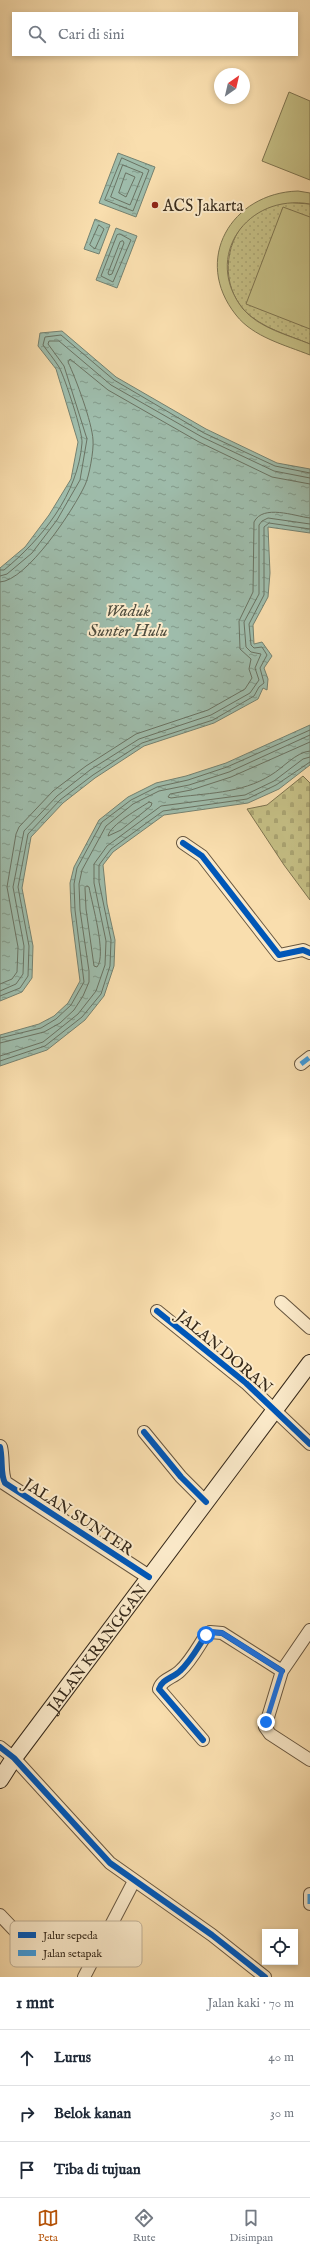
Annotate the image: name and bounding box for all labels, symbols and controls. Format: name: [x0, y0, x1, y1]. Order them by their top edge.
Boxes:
search box: [12, 12, 298, 56]
icon: search: [26, 23, 48, 45]
text: Cari di sini: [58, 25, 125, 44]
north arrow: [214, 68, 250, 104]
place label: ACS Jakarta: [162, 197, 244, 217]
marker: ACS Jakarta: [150, 200, 160, 210]
water label: Waduk Sunter Hulu: [88, 601, 168, 642]
street label: JALAN DORAN: [170, 1305, 276, 1399]
street label: JALAN SUNTER: [18, 1474, 137, 1561]
street label: JALAN KRANGGAN: [43, 1581, 153, 1718]
route start: [197, 1626, 215, 1644]
route end: [257, 1713, 275, 1731]
legend: [10, 1921, 142, 1967]
text: Jalur sepeda: [41, 1929, 98, 1943]
map controls: [262, 1929, 298, 1965]
button: locate: [262, 1929, 298, 1965]
text: Jalan setapak: [41, 1947, 102, 1961]
text: 1 mnt: [16, 1993, 54, 2014]
text: Jalan kaki · 70 m: [208, 1995, 294, 2012]
icon: ahead: [16, 2047, 38, 2069]
text: Lurus: [54, 2048, 91, 2067]
text: 40 m: [268, 2049, 294, 2066]
icon: right: [16, 2103, 38, 2125]
text: Belok kanan: [54, 2104, 131, 2123]
text: 30 m: [270, 2105, 294, 2122]
icon: arrive: [16, 2159, 38, 2181]
text: Tiba di tujuan: [54, 2160, 141, 2179]
tab: Peta: [37, 2207, 59, 2245]
tab: Rute: [133, 2207, 156, 2245]
tab: Disimpan: [229, 2207, 273, 2245]

